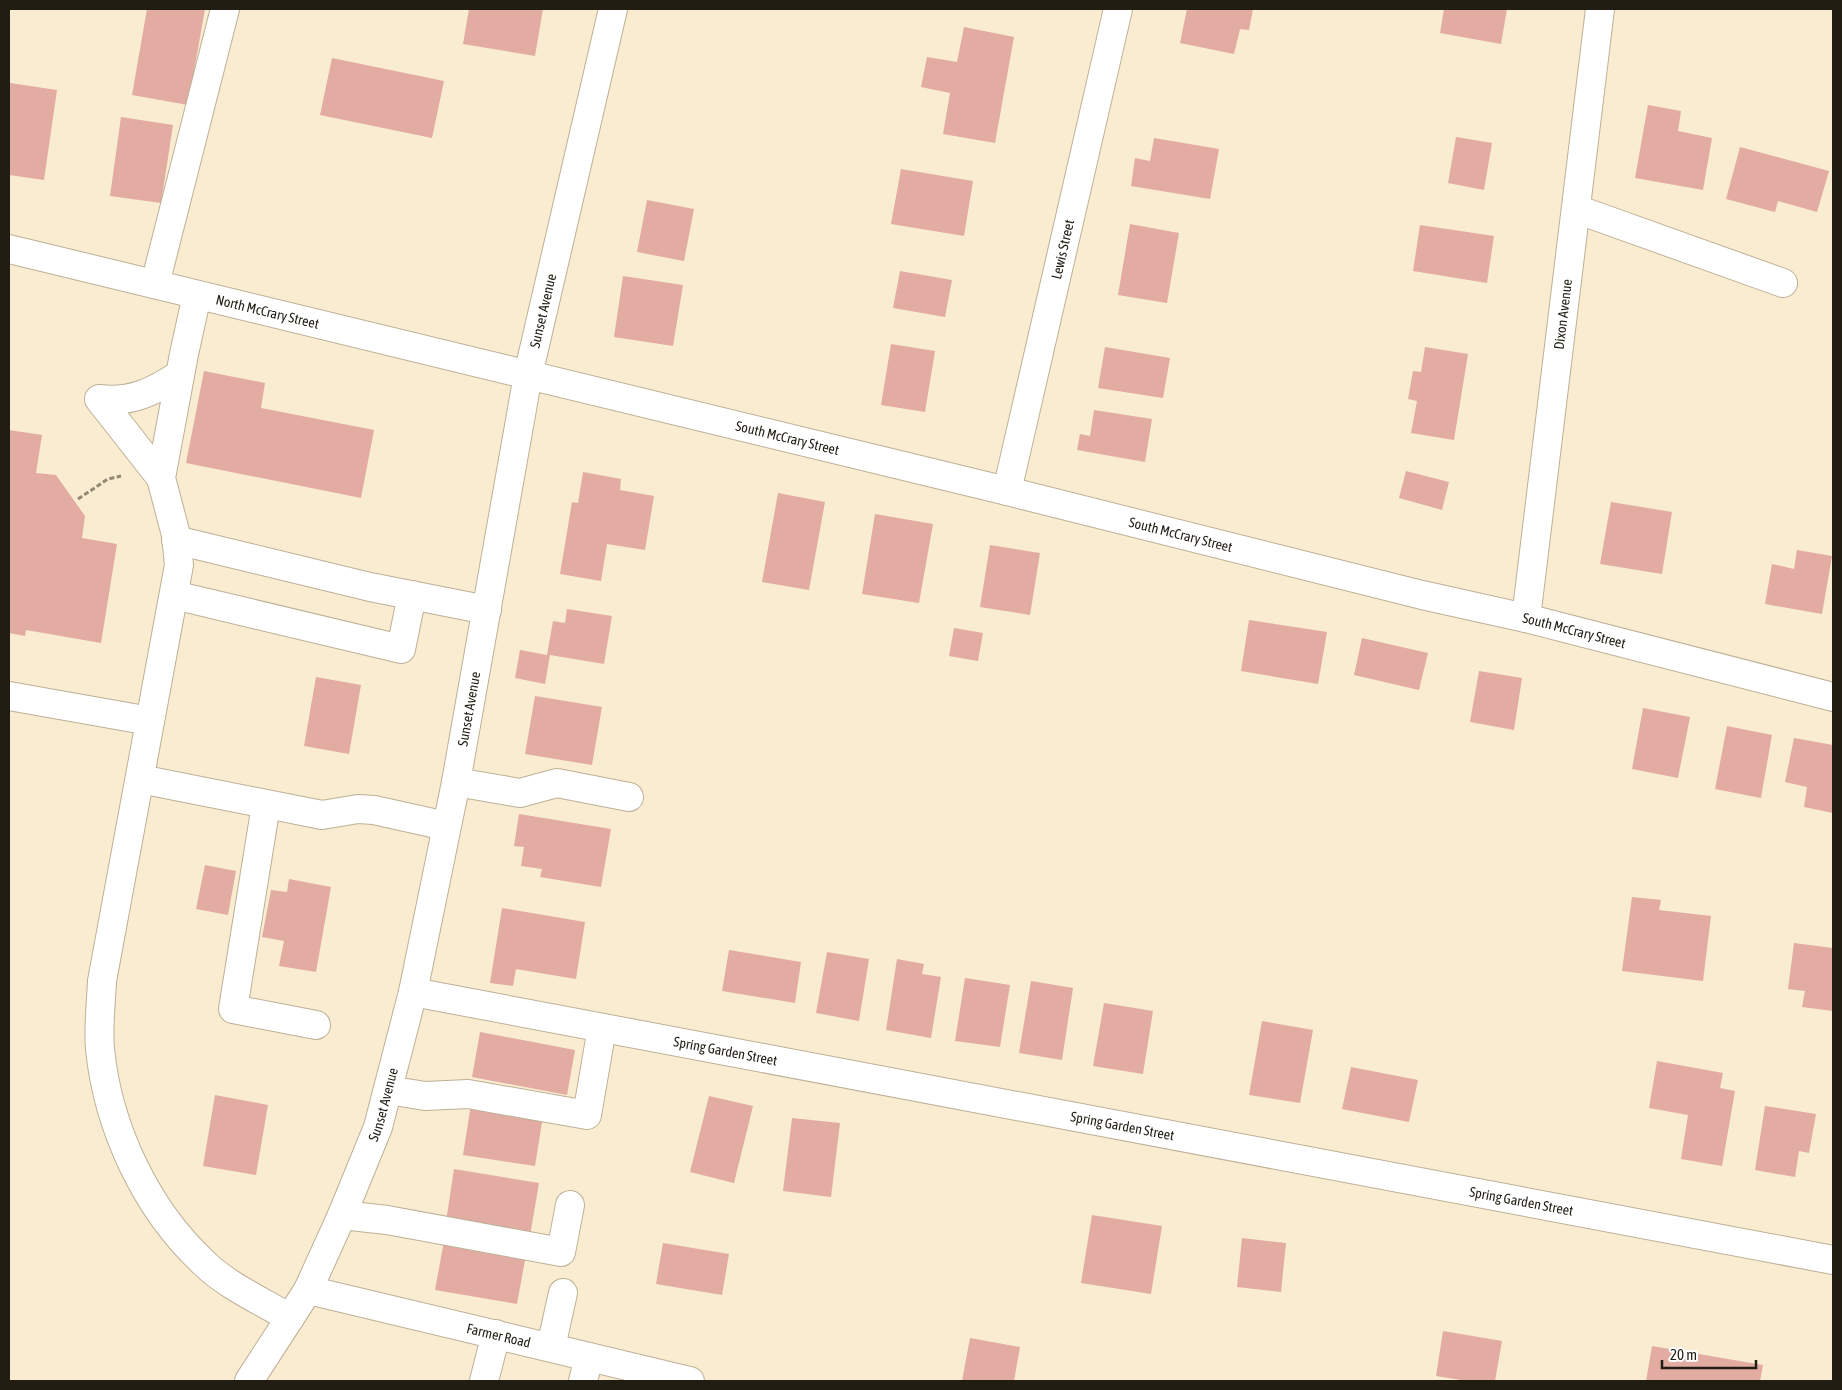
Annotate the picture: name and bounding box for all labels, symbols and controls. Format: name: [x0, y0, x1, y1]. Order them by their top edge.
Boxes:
street label: Lewis Street: [1048, 218, 1077, 281]
street label: Sunset Avenue: [527, 272, 559, 349]
street label: Dixon Avenue: [1551, 278, 1575, 350]
street label: North McCrary Street: [214, 291, 321, 332]
street label: South McCrary Street: [734, 418, 841, 458]
street label: South McCrary Street: [1127, 514, 1234, 555]
street label: South McCrary Street: [1521, 609, 1627, 651]
street label: Sunset Avenue: [454, 670, 483, 747]
street label: Spring Garden Street: [672, 1033, 779, 1069]
street label: Sunset Avenue: [365, 1066, 401, 1144]
street label: Spring Garden Street: [1069, 1108, 1176, 1144]
street label: Spring Garden Street: [1468, 1184, 1575, 1219]
street label: Farmer Road: [465, 1320, 532, 1351]
scale bar: [1662, 1338, 1756, 1370]
text: 20 m: [1670, 1346, 1697, 1363]

